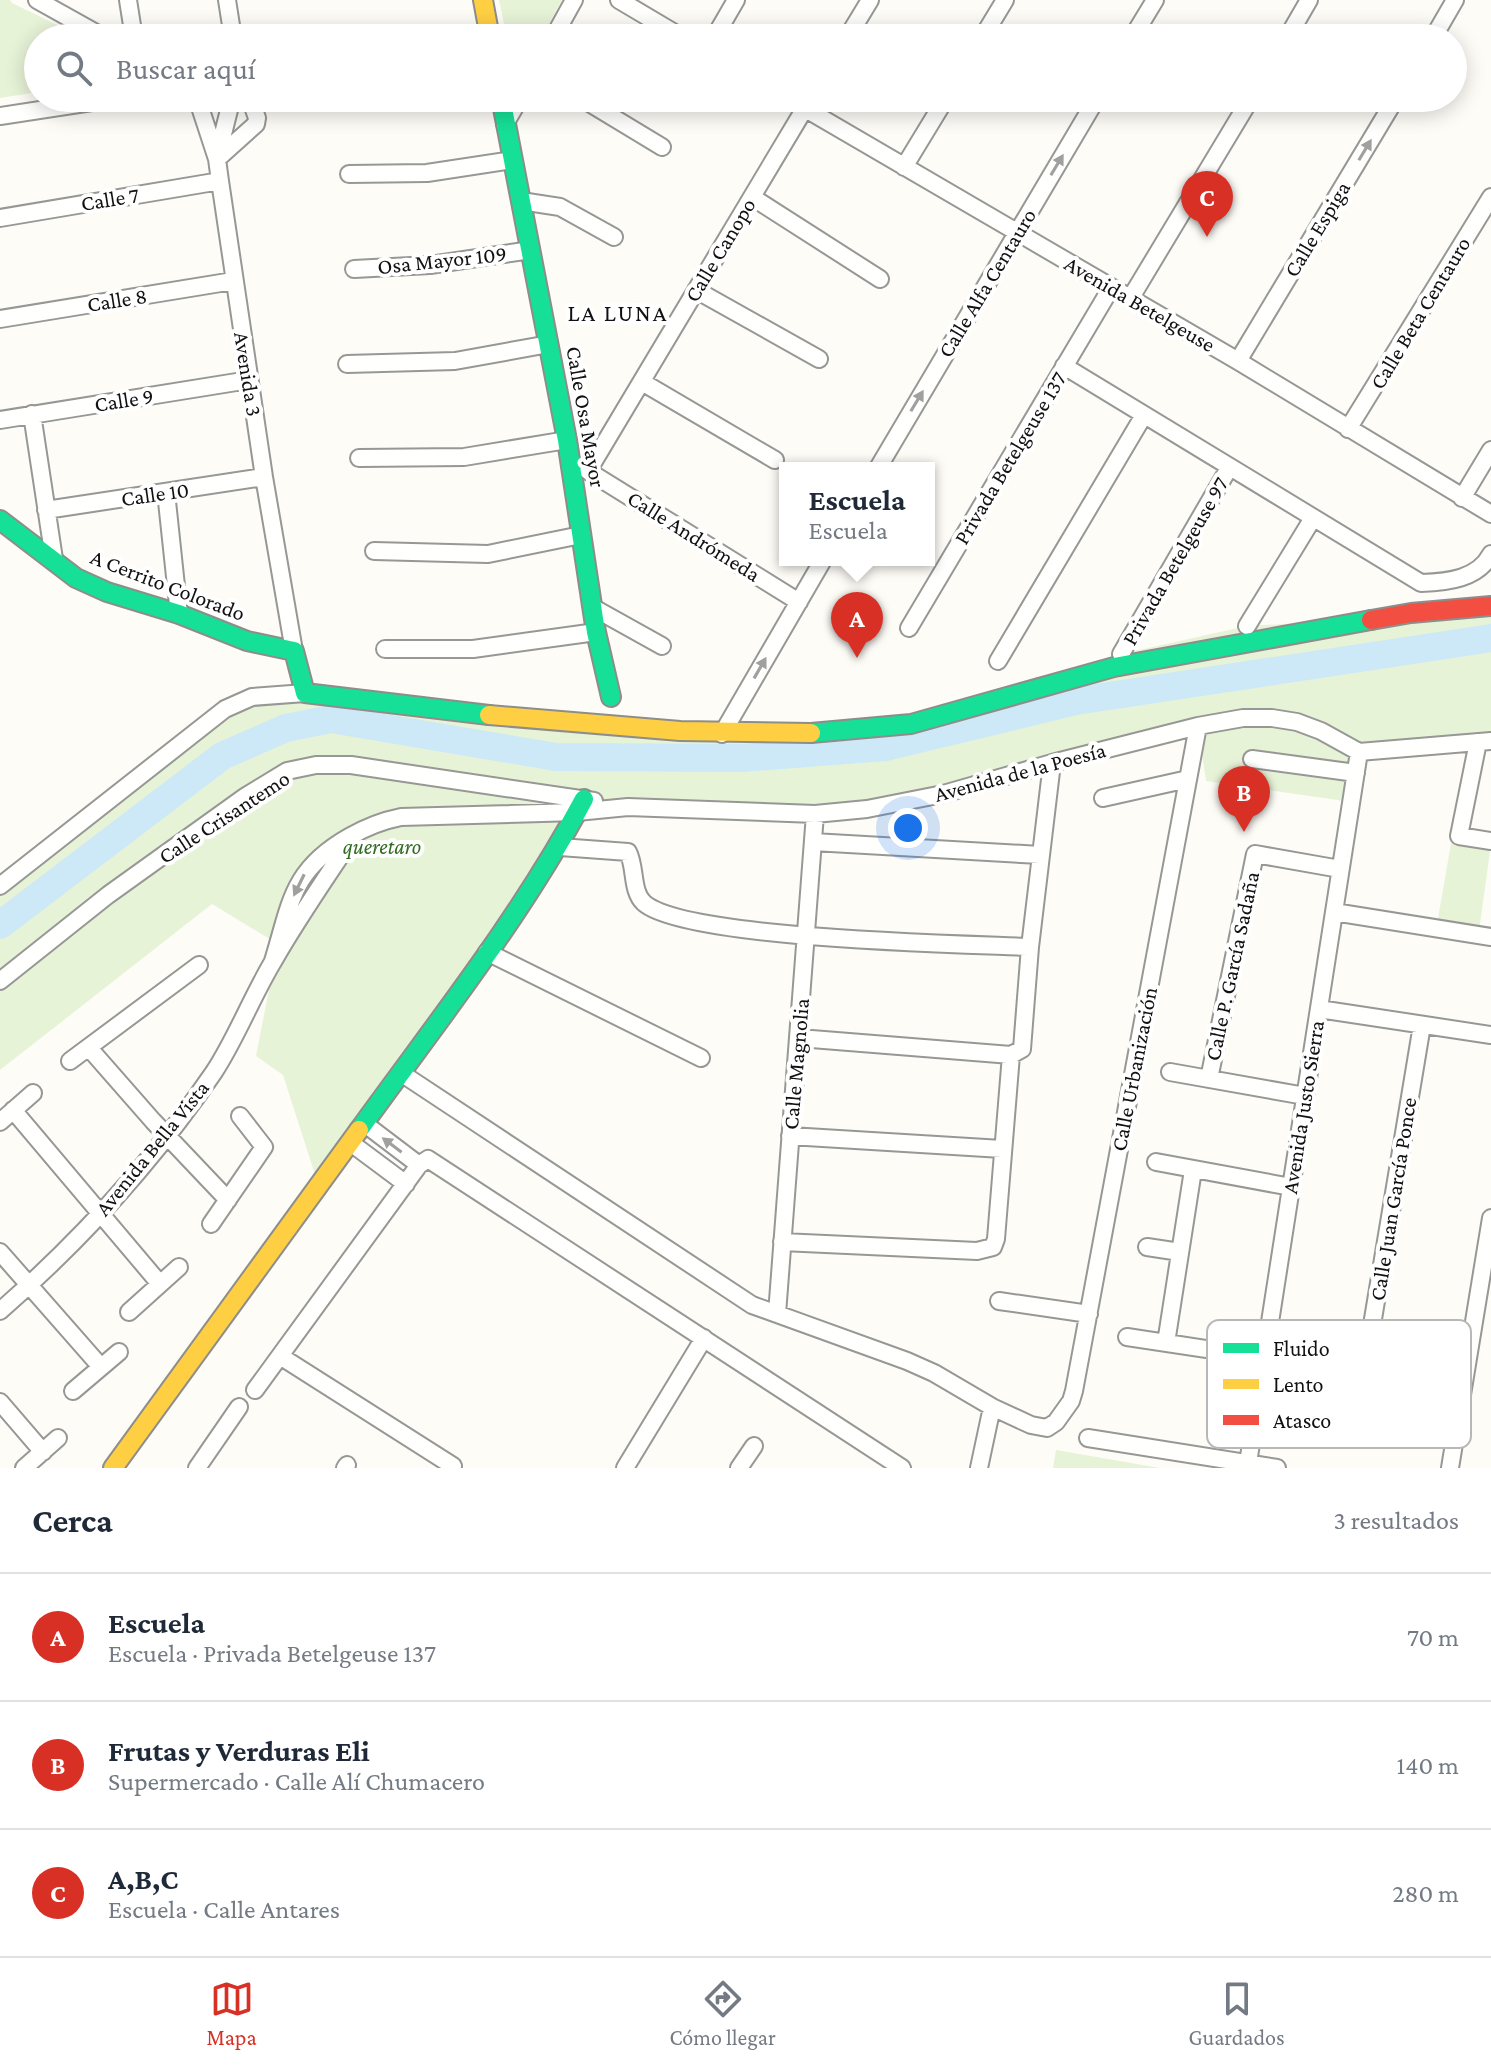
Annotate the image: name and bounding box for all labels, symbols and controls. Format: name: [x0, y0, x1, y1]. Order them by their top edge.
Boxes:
search box: [24, 24, 1467, 112]
icon: search: [52, 46, 96, 90]
text: Buscar aquí: [116, 52, 256, 85]
one-way arrow: [1357, 139, 1371, 161]
one-way arrow: [1050, 154, 1064, 176]
pin: C: [1181, 171, 1233, 237]
street label: Calle Espiga: [1279, 177, 1355, 281]
street label: Calle 7: [79, 182, 141, 216]
street label: Calle Canopo: [679, 193, 761, 306]
street label: Calle Alfa Centauro: [933, 204, 1041, 362]
street label: Calle Beta Centauro: [1365, 232, 1475, 394]
street label: Osa Mayor 109: [376, 241, 508, 279]
street label: Avenida Betelgeuse: [1060, 251, 1220, 357]
street label: Calle 8: [85, 283, 149, 317]
district label: LA LUNA: [568, 299, 668, 326]
street label: Avenida 3: [229, 330, 267, 418]
street label: Calle Osa Mayor: [561, 344, 611, 490]
street label: Privada Betelgeuse 137: [949, 367, 1071, 549]
street label: Calle 9: [93, 383, 155, 417]
one-way arrow: [910, 390, 924, 412]
popup: [779, 462, 935, 566]
street label: Privada Betelgeuse 97: [1117, 472, 1233, 650]
street label: Calle 10: [120, 477, 190, 511]
text: Escuela: [808, 483, 906, 516]
street label: Calle Andrómeda: [623, 485, 765, 587]
text: Escuela: [808, 516, 888, 545]
street label: A Cerrito Colorado: [87, 544, 249, 626]
pin: A: [831, 592, 883, 658]
one-way arrow: [753, 657, 767, 679]
street label: Avenida de la Poesía: [932, 737, 1108, 807]
street label: Calle Crisantemo: [154, 765, 294, 869]
pin: B: [1218, 766, 1270, 832]
your location: [888, 808, 928, 848]
park label: queretaro: [343, 834, 421, 859]
street label: Calle P. García Sadaña: [1200, 869, 1264, 1063]
one-way arrow: [292, 873, 306, 896]
street label: Calle Urbanización: [1106, 985, 1162, 1153]
street label: Calle Magnolia: [778, 997, 814, 1131]
street label: Avenida Justo Sierra: [1277, 1018, 1329, 1196]
street label: Avenida Bella Vista: [90, 1075, 214, 1221]
street label: Calle Juan García Ponce: [1365, 1096, 1421, 1302]
one-way arrow: [382, 1137, 403, 1153]
legend: [1207, 1320, 1471, 1448]
text: Fluido: [1273, 1336, 1330, 1361]
text: Lento: [1273, 1372, 1324, 1397]
text: Atasco: [1273, 1408, 1331, 1433]
text: Cerca: [32, 1502, 113, 1539]
text: 3 resultados: [1334, 1506, 1459, 1535]
text: Escuela: [108, 1606, 205, 1639]
text: A: [50, 1623, 66, 1652]
text: 70 m: [1407, 1623, 1459, 1652]
text: Escuela · Privada Betelgeuse 137: [108, 1639, 436, 1668]
text: Frutas y Verduras Eli: [108, 1734, 370, 1767]
text: B: [50, 1751, 66, 1780]
text: 140 m: [1397, 1751, 1459, 1780]
text: Supermercado · Calle Alí Chumacero: [108, 1767, 485, 1796]
text: A,B,C: [108, 1862, 178, 1895]
text: C: [50, 1879, 66, 1908]
text: 280 m: [1392, 1879, 1459, 1908]
text: Escuela · Calle Antares: [108, 1895, 340, 1924]
tab: Mapa: [206, 1977, 257, 2050]
tab: Cómo llegar: [669, 1977, 776, 2050]
tab: Guardados: [1189, 1977, 1285, 2050]

